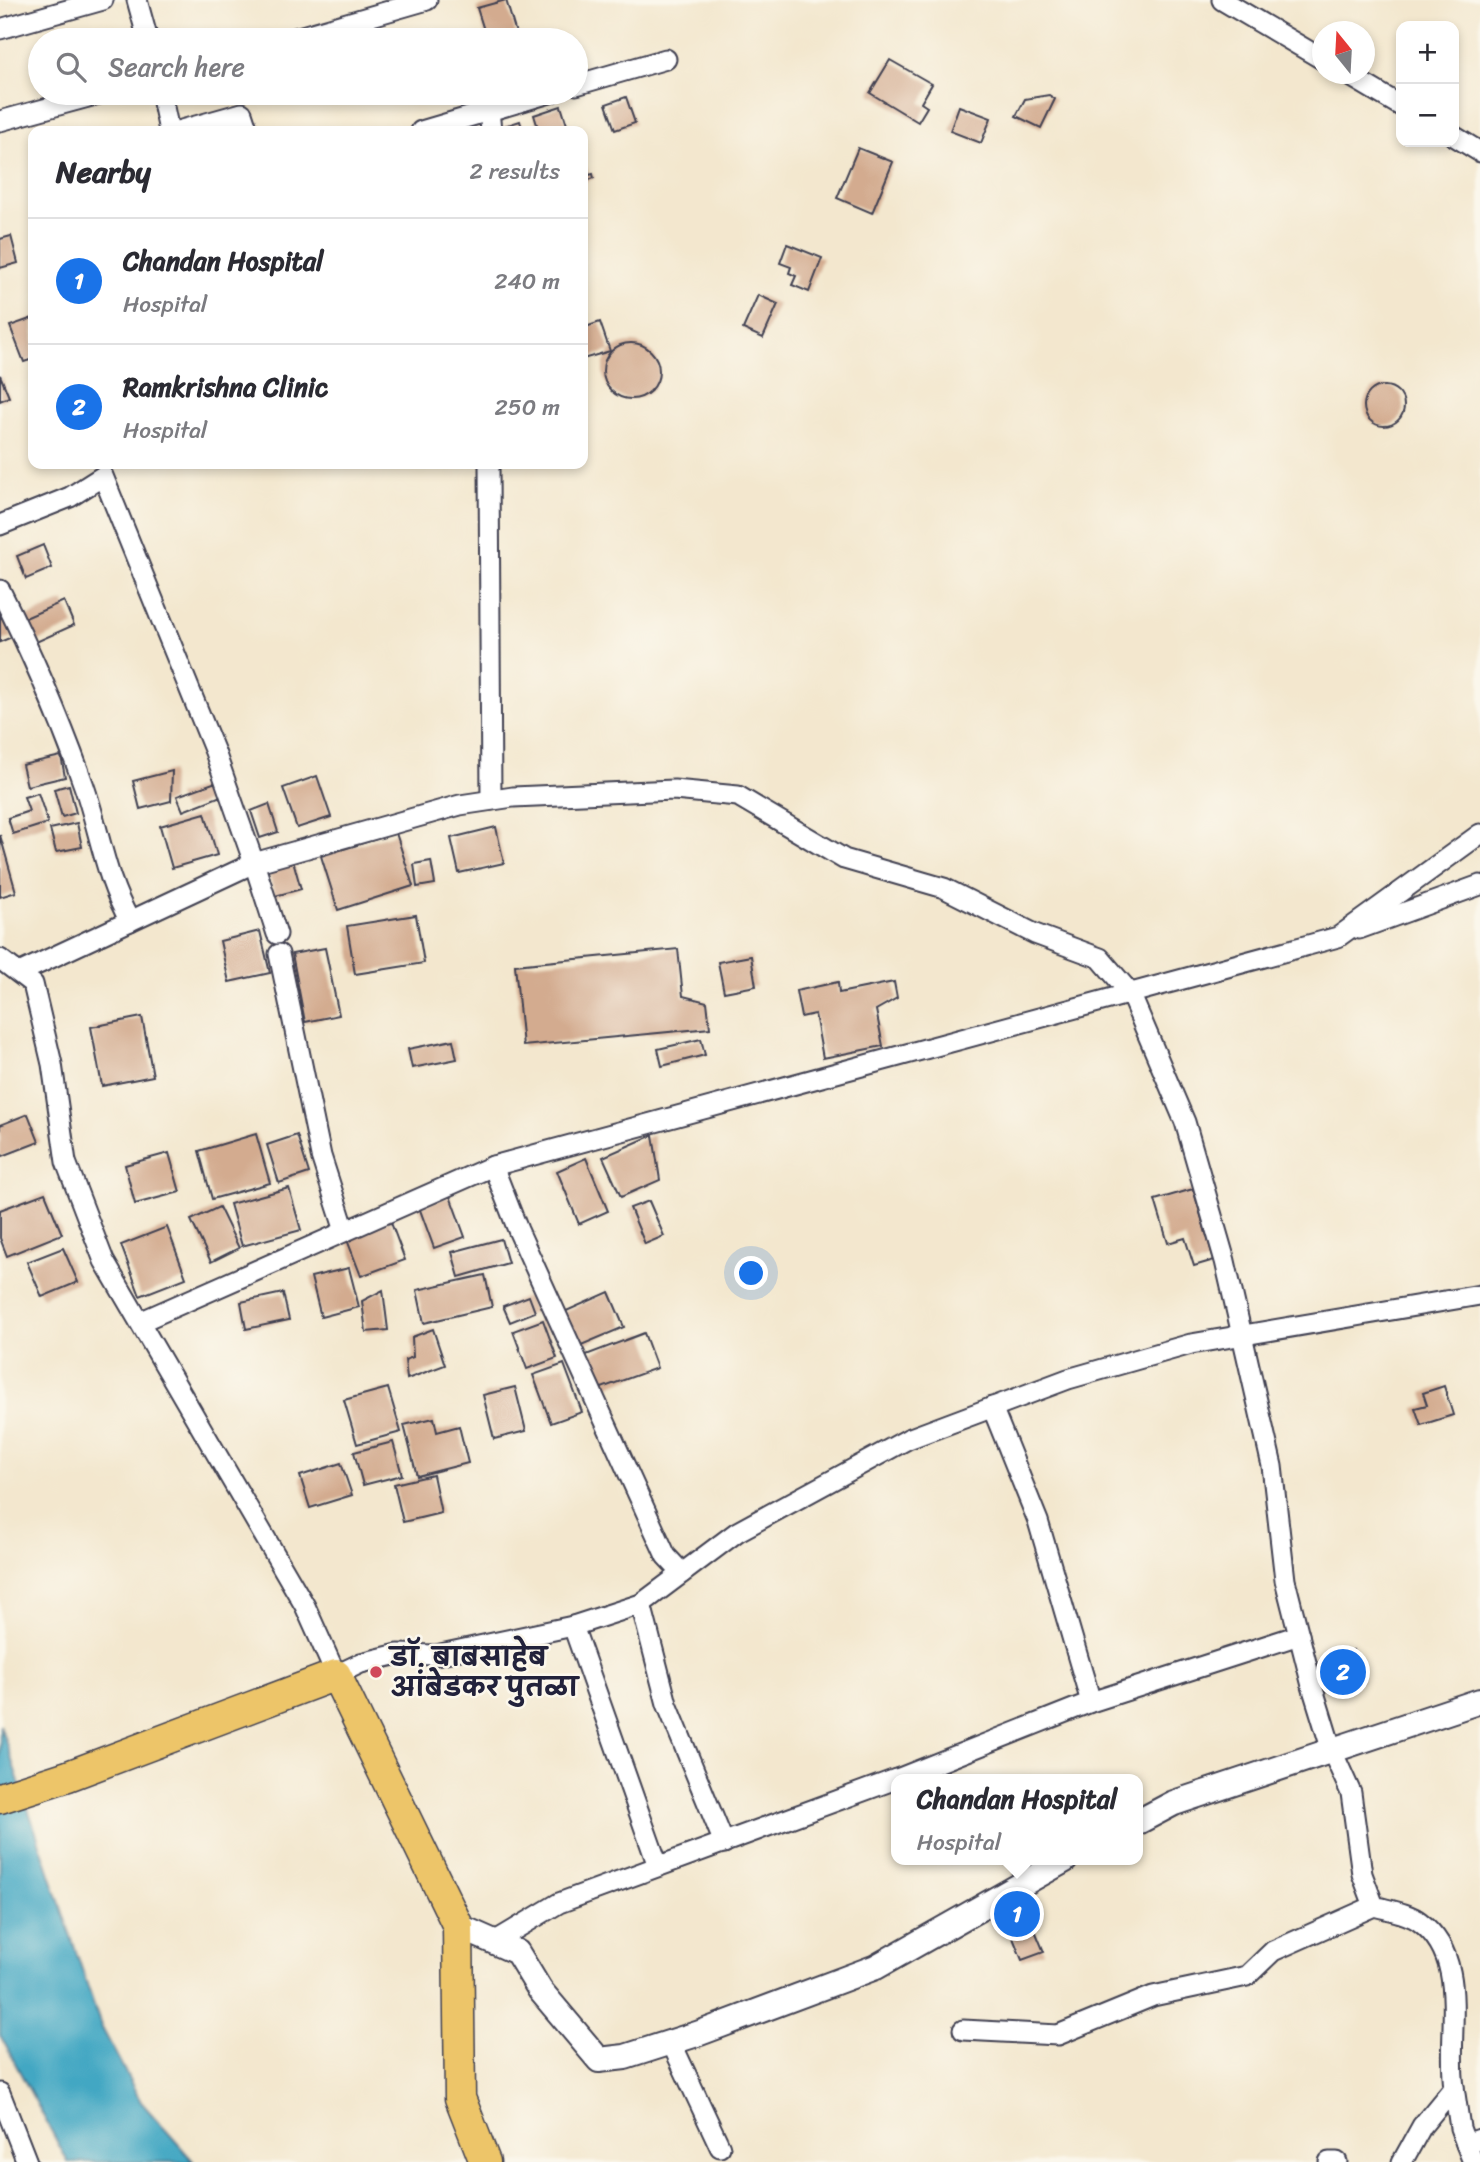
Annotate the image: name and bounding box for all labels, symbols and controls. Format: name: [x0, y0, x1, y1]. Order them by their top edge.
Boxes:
north arrow: [1312, 21, 1375, 84]
map controls: [1396, 21, 1459, 147]
button: +: [1396, 21, 1459, 84]
search box: [28, 28, 588, 105]
text: Search here: [108, 44, 245, 90]
icon: search: [52, 48, 90, 86]
button: −: [1396, 84, 1459, 147]
text: Nearby: [56, 145, 151, 199]
text: 2 results: [469, 151, 560, 192]
text: Chandan Hospital: [123, 238, 323, 284]
text: 1: [74, 261, 84, 302]
text: 240 m: [494, 261, 560, 302]
text: Hospital: [123, 284, 207, 325]
text: Ramkrishna Clinic: [123, 364, 328, 410]
text: 2: [72, 387, 86, 428]
text: 250 m: [494, 387, 560, 428]
text: Hospital: [123, 410, 207, 451]
your location: [734, 1256, 768, 1290]
place label: डॉ. बाबसाहेब आंबेडकर पुतळा: [388, 1634, 581, 1710]
pin: 2: [1320, 1646, 1366, 1698]
marker: डॉ. बाबसाहेब आंबेडकर पुतळा: [368, 1664, 384, 1680]
popup: [891, 1774, 1143, 1865]
text: Chandan Hospital: [917, 1776, 1117, 1822]
text: Hospital: [917, 1822, 1001, 1863]
pin: 1: [994, 1888, 1040, 1940]

